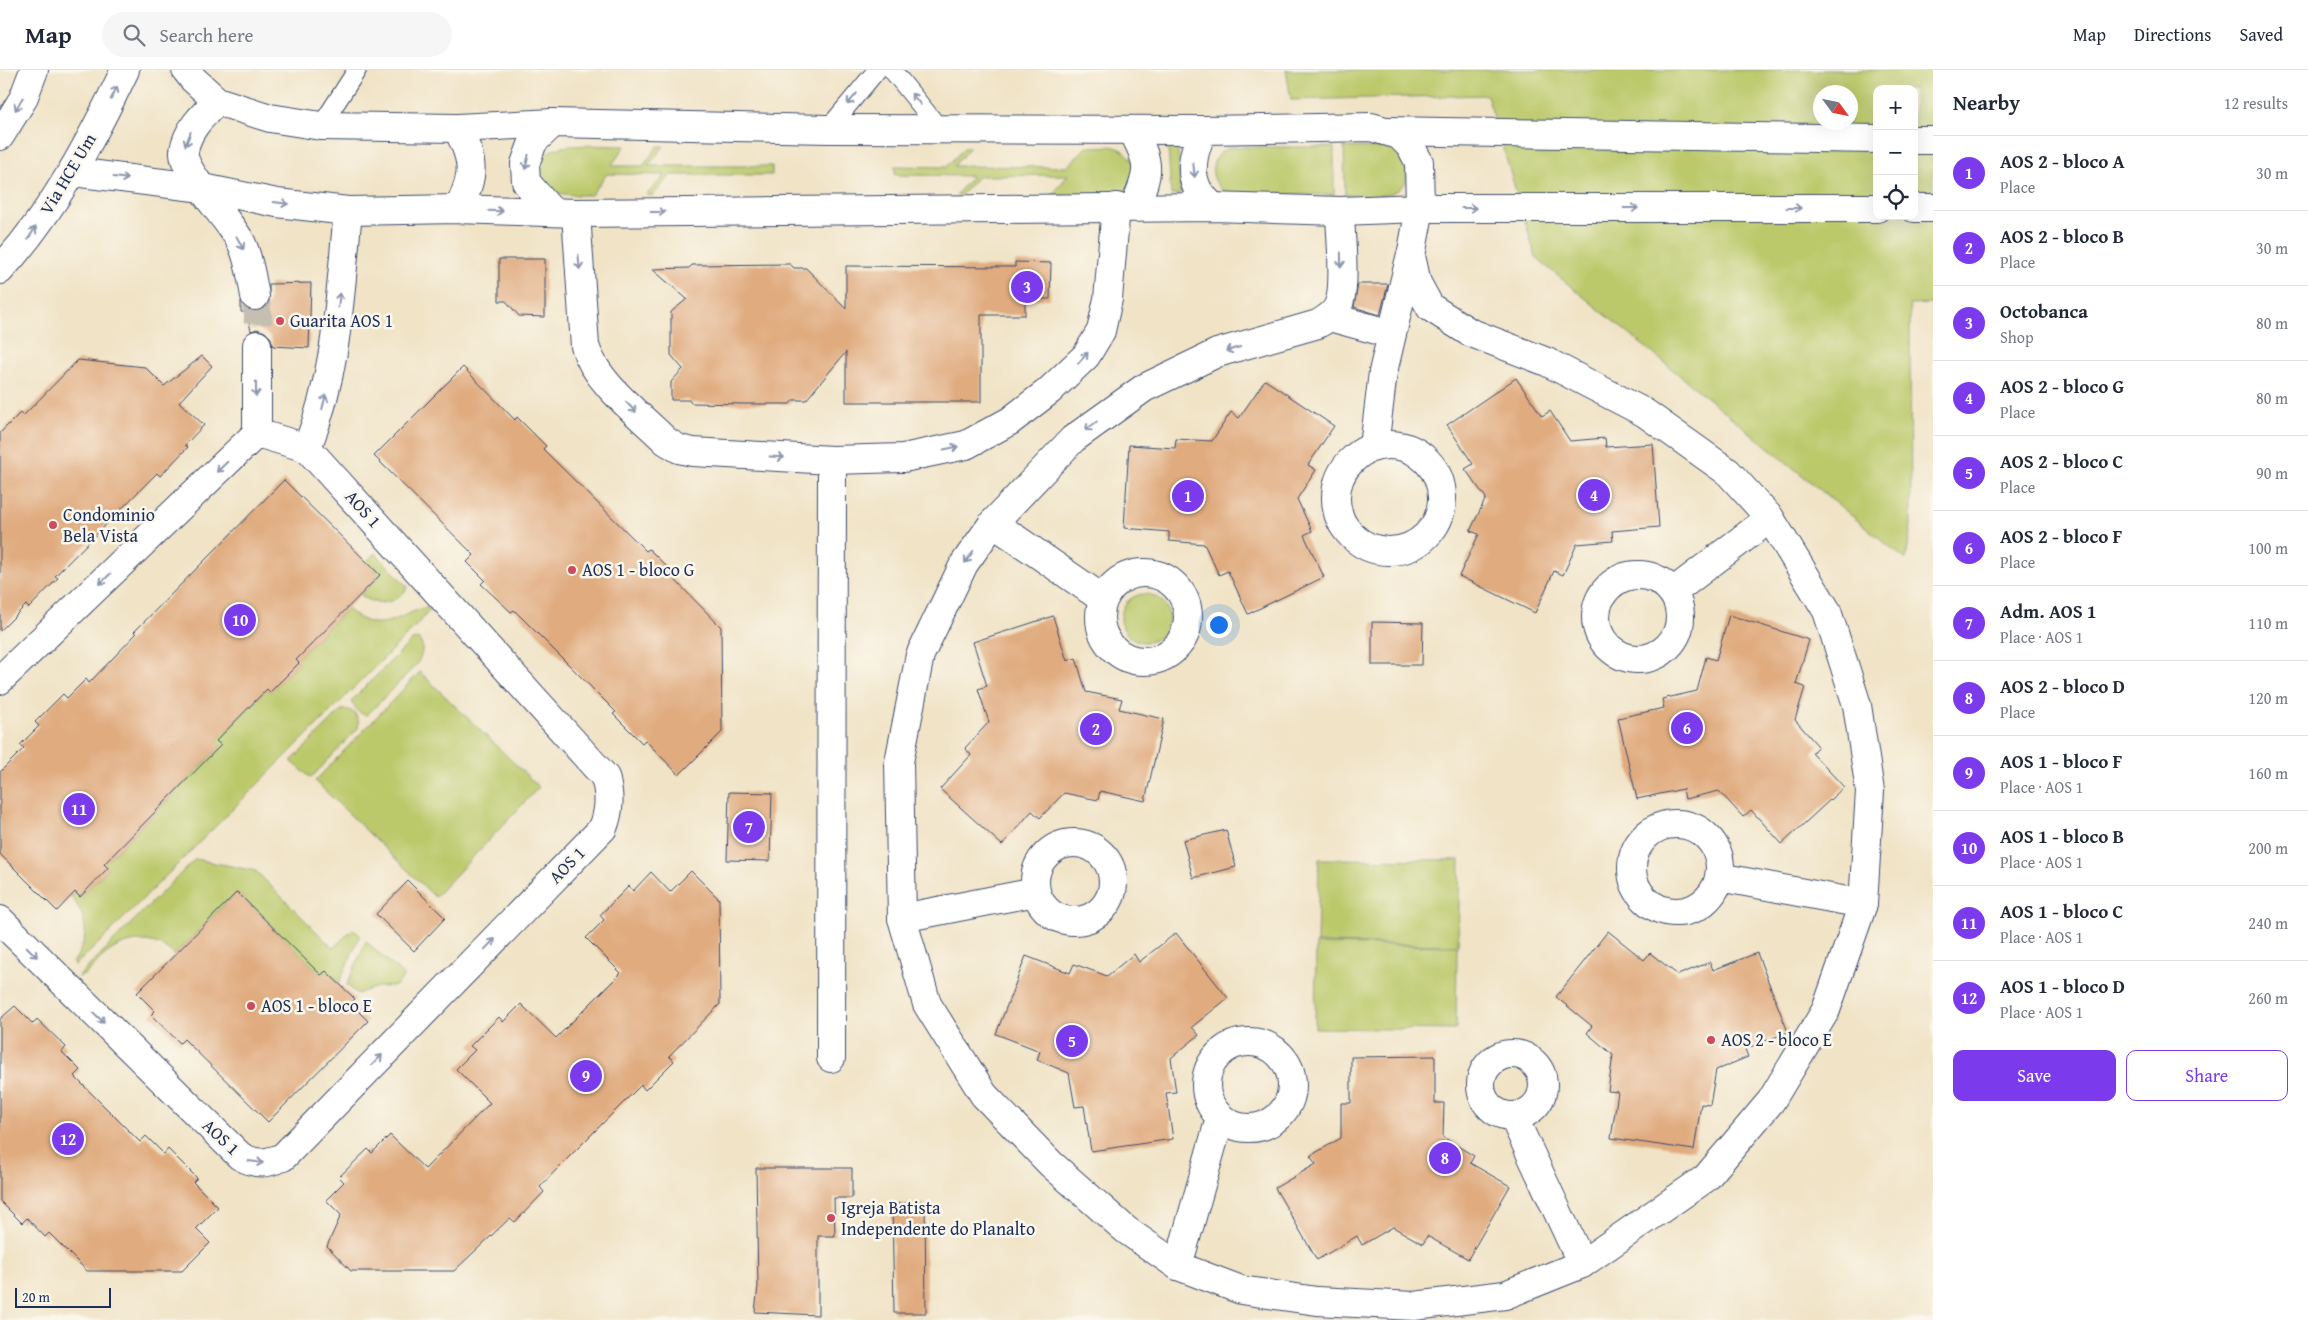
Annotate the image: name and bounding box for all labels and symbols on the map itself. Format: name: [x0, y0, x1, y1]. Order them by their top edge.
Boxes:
north arrow: [1813, 85, 1858, 130]
one-way arrow: [110, 86, 119, 101]
one-way arrow: [847, 93, 858, 106]
one-way arrow: [910, 93, 921, 106]
one-way arrow: [14, 97, 24, 112]
street label: Via HCE Um: [33, 128, 103, 220]
one-way arrow: [183, 131, 192, 146]
one-way arrow: [521, 153, 531, 169]
one-way arrow: [1189, 162, 1199, 178]
one-way arrow: [113, 173, 129, 183]
one-way arrow: [273, 199, 289, 209]
one-way arrow: [1460, 203, 1477, 213]
one-way arrow: [1623, 203, 1639, 213]
one-way arrow: [1786, 203, 1802, 213]
one-way arrow: [488, 206, 504, 215]
one-way arrow: [650, 207, 666, 217]
one-way arrow: [27, 226, 37, 240]
one-way arrow: [235, 235, 245, 250]
one-way arrow: [1336, 252, 1346, 268]
one-way arrow: [575, 253, 584, 269]
pin: 3: [1011, 268, 1043, 306]
one-way arrow: [334, 292, 344, 308]
place label: Guarita AOS 1: [290, 307, 393, 334]
marker: Guarita AOS 1: [274, 315, 286, 327]
one-way arrow: [1225, 344, 1241, 354]
one-way arrow: [1077, 351, 1089, 364]
one-way arrow: [251, 380, 261, 397]
one-way arrow: [320, 395, 329, 411]
one-way arrow: [625, 401, 637, 413]
one-way arrow: [1084, 421, 1098, 431]
one-way arrow: [942, 442, 958, 452]
one-way arrow: [769, 453, 785, 462]
one-way arrow: [215, 461, 228, 473]
pin: 4: [1578, 476, 1610, 514]
pin: 1: [1172, 477, 1204, 515]
street label: AOS 1: [339, 484, 388, 534]
place label: Condominio Bela Vista: [63, 501, 155, 549]
marker: Condominio Bela Vista: [47, 519, 59, 531]
one-way arrow: [964, 550, 974, 564]
place label: AOS 1 - bloco G: [582, 556, 695, 583]
marker: AOS 1 - bloco G: [566, 564, 578, 576]
one-way arrow: [98, 573, 111, 585]
pin: 10: [224, 601, 256, 639]
your location: [1206, 612, 1232, 638]
pin: 6: [1671, 709, 1703, 747]
pin: 2: [1080, 710, 1112, 748]
pin: 11: [63, 790, 95, 828]
pin: 7: [733, 808, 765, 846]
street label: AOS 1: [542, 840, 591, 889]
one-way arrow: [484, 938, 496, 950]
one-way arrow: [26, 946, 38, 958]
place label: AOS 1 - bloco E: [261, 992, 372, 1019]
marker: AOS 1 - bloco E: [245, 1000, 257, 1012]
one-way arrow: [92, 1012, 105, 1024]
pin: 5: [1056, 1022, 1088, 1060]
place label: AOS 2 - bloco E: [1721, 1026, 1832, 1053]
marker: AOS 2 - bloco E: [1705, 1034, 1717, 1046]
one-way arrow: [370, 1055, 382, 1067]
pin: 9: [570, 1057, 602, 1095]
street label: AOS 1: [196, 1112, 246, 1161]
pin: 12: [52, 1120, 84, 1158]
pin: 8: [1429, 1139, 1461, 1177]
one-way arrow: [248, 1157, 264, 1167]
place label: Igreja Batista Independente do Planalto: [841, 1194, 1035, 1242]
marker: Igreja Batista Independente do Planalto: [825, 1212, 837, 1224]
scale bar: [15, 1285, 111, 1308]

